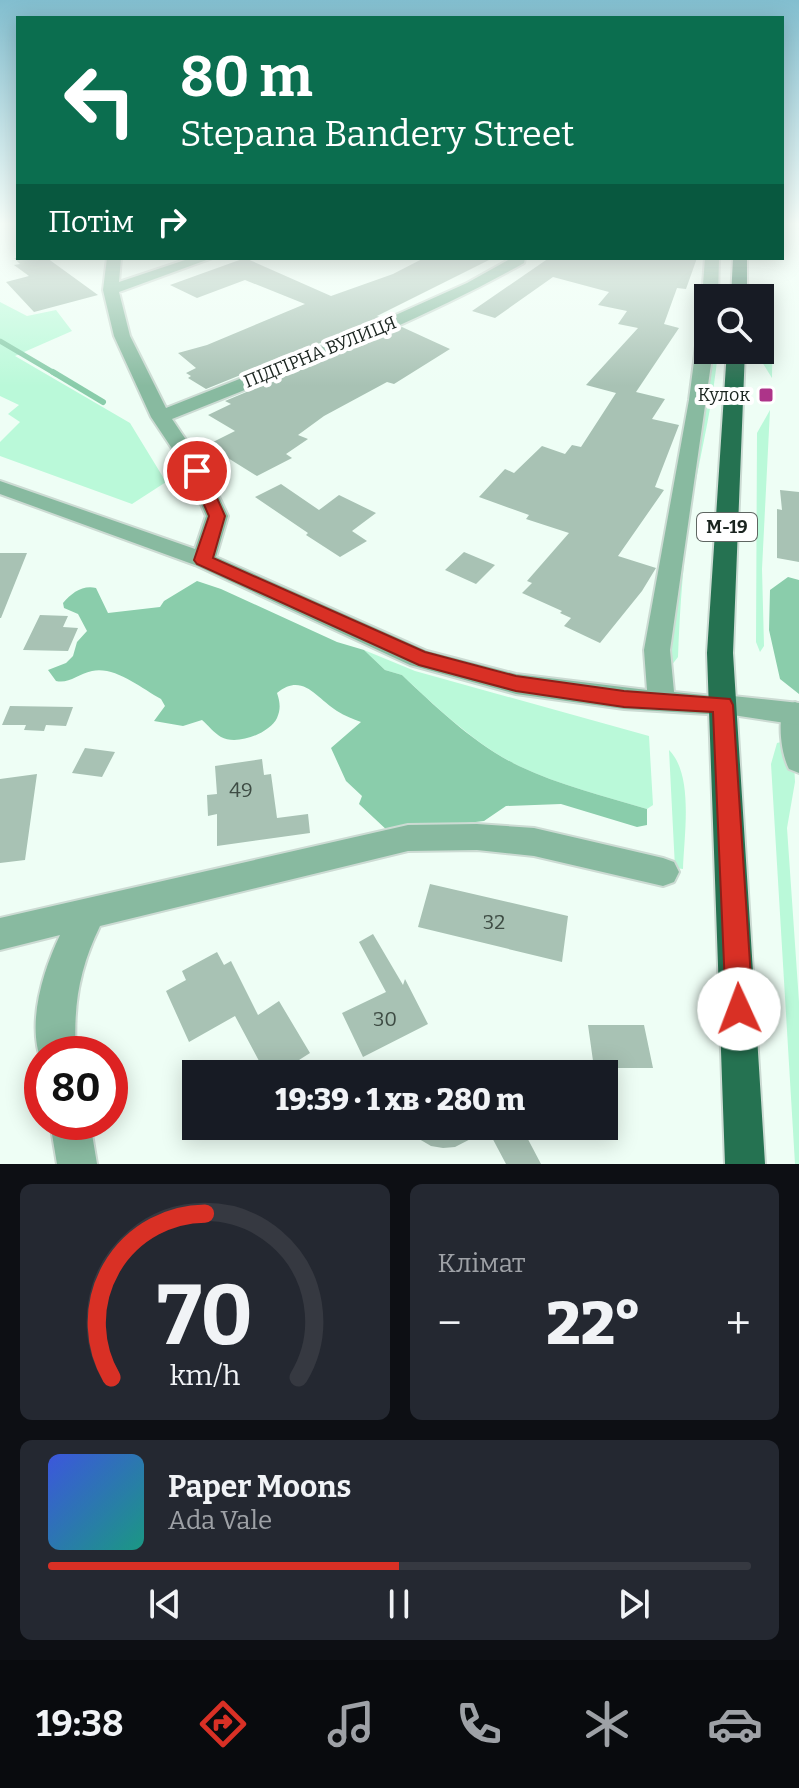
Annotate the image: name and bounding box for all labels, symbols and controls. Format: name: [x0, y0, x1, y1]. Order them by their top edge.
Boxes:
text: 80 m: [180, 44, 313, 111]
icon: left: [48, 48, 152, 152]
text: Stepana Bandery Street: [180, 112, 574, 156]
icon: right: [150, 200, 194, 244]
text: Потім: [48, 204, 134, 240]
map controls: [694, 284, 774, 364]
button: search: [694, 284, 774, 364]
street label: ПІДГІРНА ВУЛИЦЯ: [241, 311, 399, 393]
place label: Кулок: [698, 384, 750, 406]
marker: Кулок: [757, 386, 775, 404]
pin: [163, 437, 231, 505]
icon: arrive: [175, 449, 219, 493]
road number: М-19: [697, 513, 757, 541]
house number: 49: [229, 778, 253, 802]
house number: 32: [483, 910, 505, 934]
position arrow: [697, 967, 781, 1051]
house number: 30: [373, 1007, 397, 1031]
speed limit sign: 80: [24, 1036, 128, 1140]
text: 19:39 · 1 хв · 280 m: [275, 1082, 525, 1118]
text: Клімат: [438, 1248, 525, 1279]
text: 70: [157, 1266, 253, 1366]
text: 22°: [546, 1288, 641, 1360]
text: −: [438, 1297, 462, 1350]
text: +: [726, 1297, 751, 1350]
text: km/h: [169, 1358, 240, 1393]
text: Paper Moons: [168, 1469, 351, 1505]
text: Ada Vale: [168, 1505, 272, 1536]
icon: previous: [143, 1582, 187, 1626]
icon: pause: [377, 1582, 421, 1626]
icon: next: [612, 1582, 656, 1626]
icon: directions: [195, 1696, 251, 1752]
icon: music: [323, 1696, 379, 1752]
icon: phone: [451, 1696, 507, 1752]
icon: climate: [579, 1696, 635, 1752]
icon: car: [707, 1696, 763, 1752]
text: 19:38: [36, 1702, 124, 1746]

